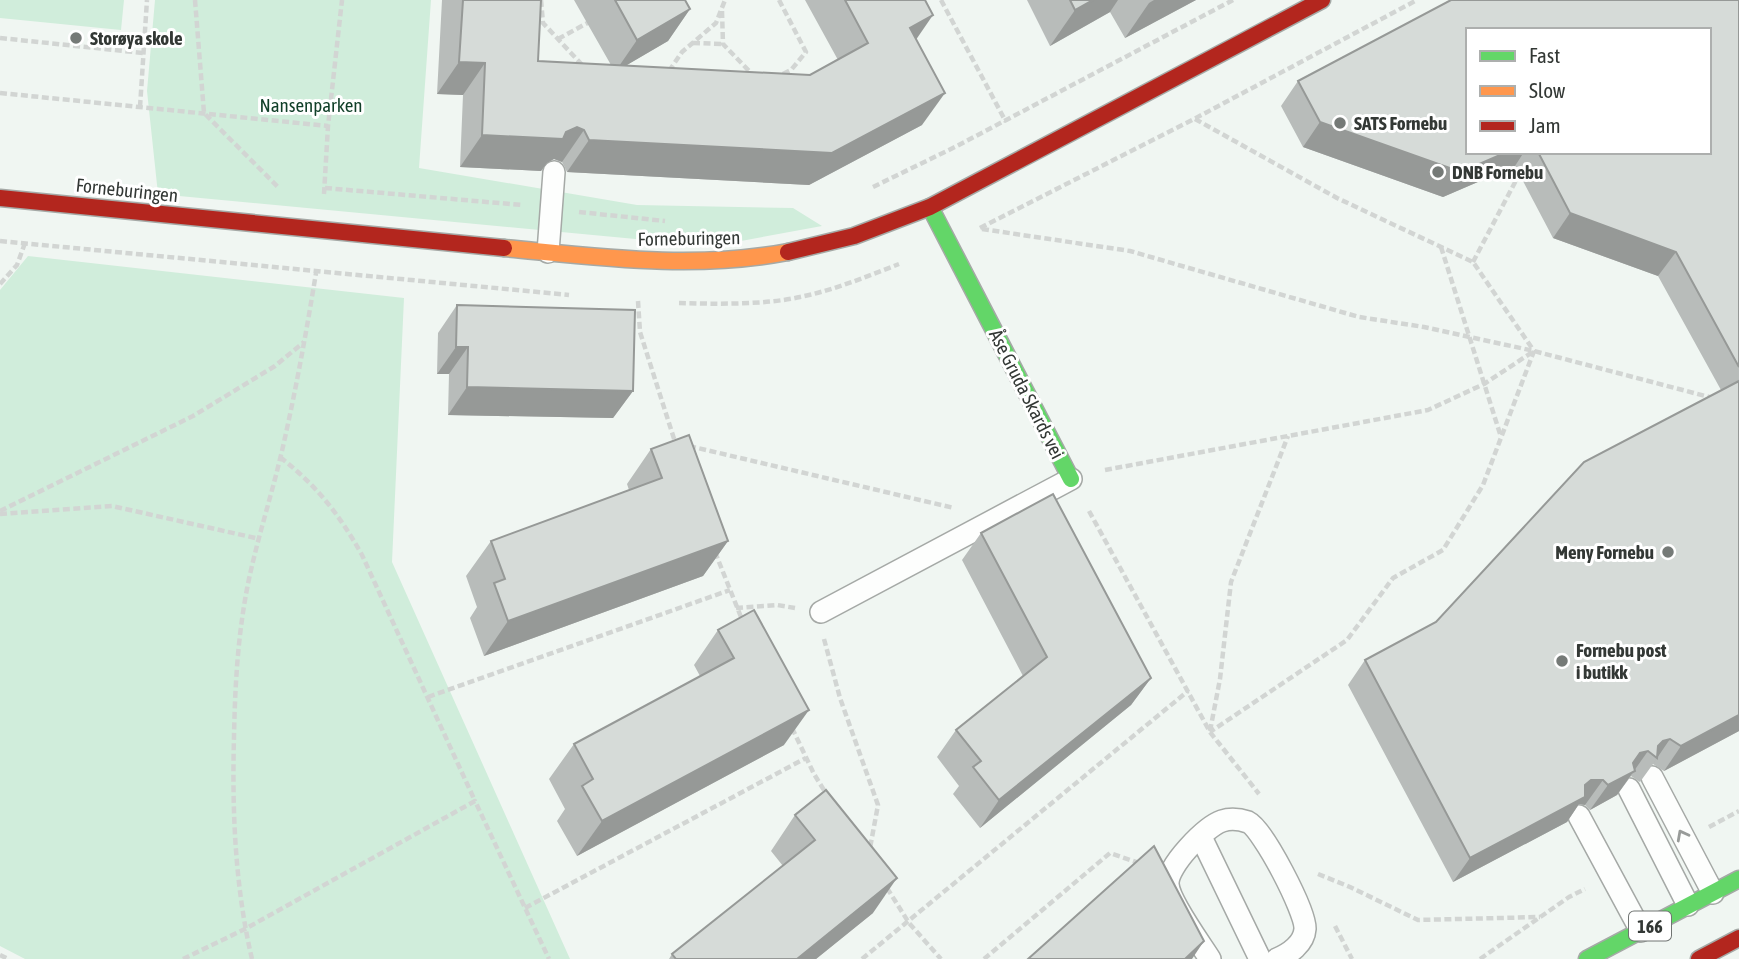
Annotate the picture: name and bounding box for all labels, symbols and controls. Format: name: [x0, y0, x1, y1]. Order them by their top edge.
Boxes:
place label: Storøya skole: [90, 27, 183, 49]
legend: [1466, 28, 1711, 154]
marker: Storøya skole: [68, 30, 84, 46]
text: Fast: [1529, 43, 1560, 67]
text: Slow: [1529, 78, 1566, 102]
park label: Nansenparken: [259, 94, 363, 116]
place label: SATS Fornebu: [1354, 112, 1447, 134]
text: Jam: [1529, 113, 1561, 137]
marker: SATS Fornebu: [1332, 115, 1348, 131]
place label: DNB Fornebu: [1452, 161, 1543, 183]
marker: DNB Fornebu: [1430, 164, 1446, 180]
street label: Forneburingen: [75, 174, 179, 206]
street label: Forneburingen: [637, 226, 741, 250]
street label: Åse Gruda Skards vei: [985, 326, 1069, 462]
place label: Meny Fornebu: [1555, 541, 1654, 563]
marker: Meny Fornebu: [1660, 544, 1676, 560]
place label: Fornebu post i butikk: [1576, 639, 1667, 683]
marker: Fornebu post i butikk: [1554, 653, 1570, 669]
one-way arrow: [1677, 830, 1691, 842]
road number: 166: [1629, 911, 1671, 940]

